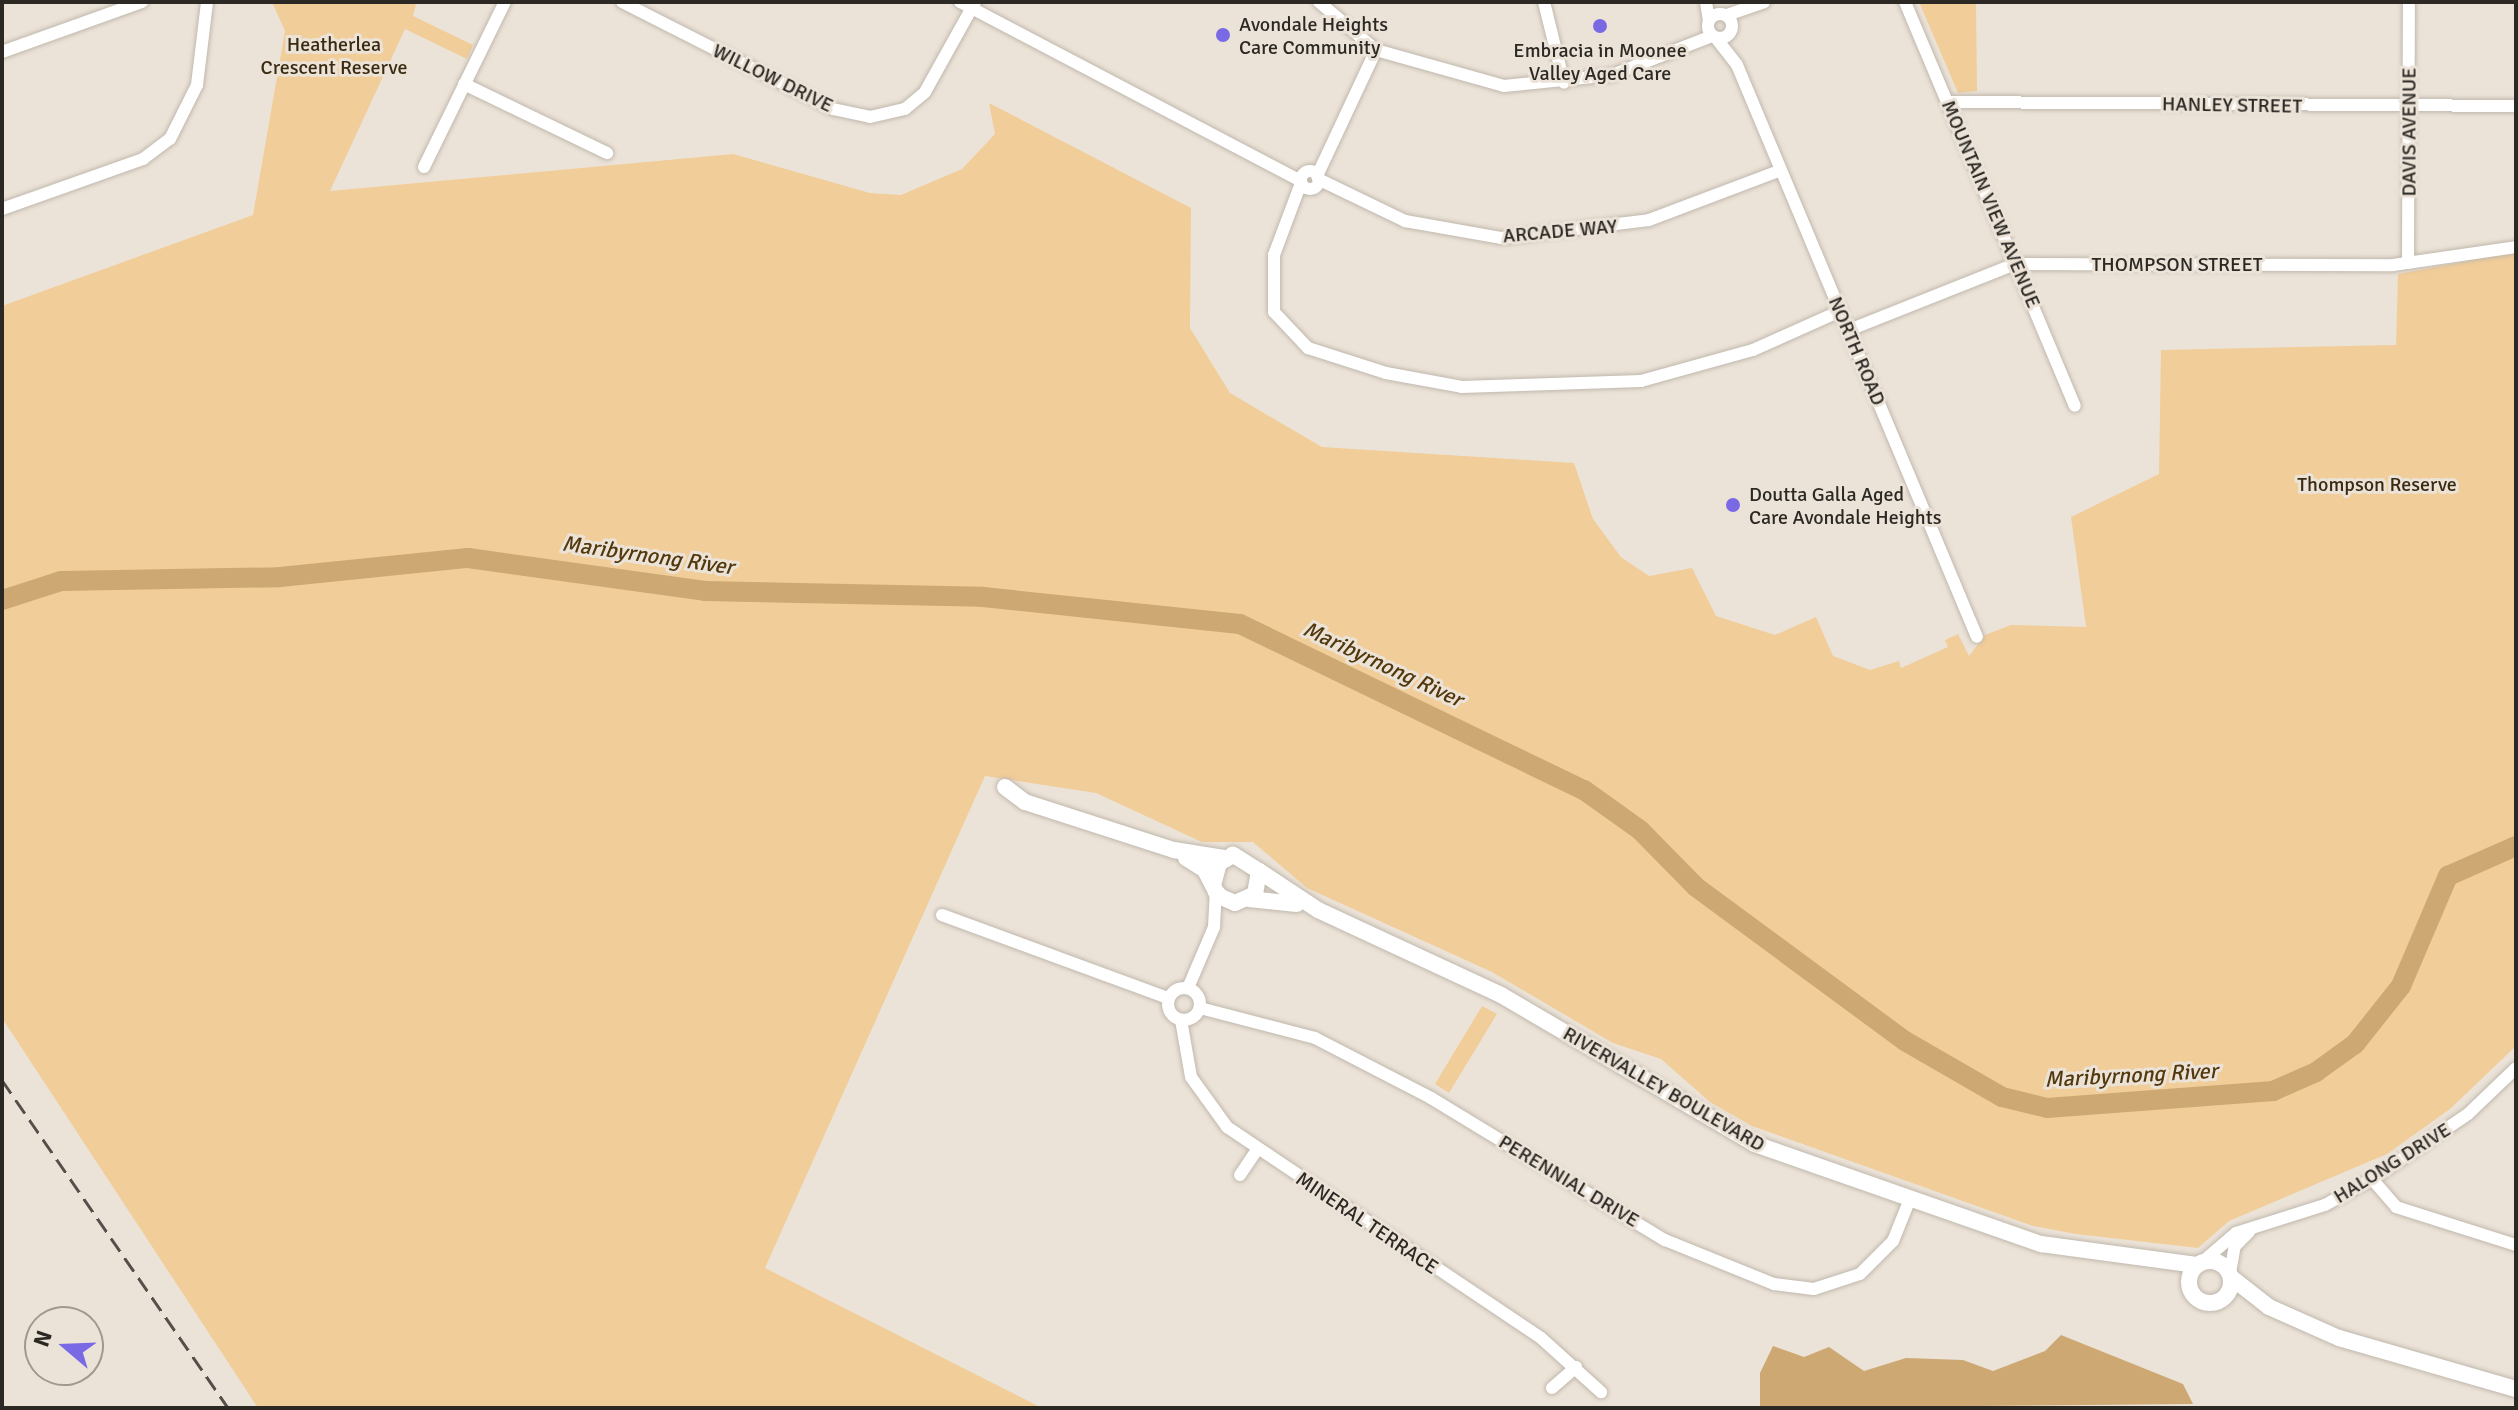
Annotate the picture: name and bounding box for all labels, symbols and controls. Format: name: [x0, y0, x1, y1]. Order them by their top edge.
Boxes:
place label: Avondale Heights Care Community: [1239, 12, 1388, 59]
marker: Embracia in Moonee Valley Aged Care: [1591, 17, 1609, 35]
marker: Avondale Heights Care Community: [1214, 26, 1232, 44]
park label: Heatherlea Crescent Reserve: [261, 32, 407, 79]
street label: WILLOW DRIVE: [709, 38, 837, 118]
place label: Embracia in Moonee Valley Aged Care: [1513, 38, 1687, 85]
street label: DAVIS AVENUE: [2397, 67, 2421, 197]
street label: HANLEY STREET: [2162, 92, 2302, 118]
street label: MOUNTAIN VIEW AVENUE: [1936, 97, 2046, 311]
street label: ARCADE WAY: [1502, 214, 1618, 248]
street label: THOMPSON STREET: [2091, 252, 2263, 276]
street label: NORTH ROAD: [1823, 293, 1891, 409]
park label: Thompson Reserve: [2297, 472, 2457, 496]
place label: Doutta Galla Aged Care Avondale Heights: [1749, 482, 1941, 529]
marker: Doutta Galla Aged Care Avondale Heights: [1724, 496, 1742, 514]
water label: Maribyrnong River: [560, 530, 736, 580]
water label: Maribyrnong River: [1299, 615, 1467, 713]
street label: RIVERVALLEY BOULEVARD: [1559, 1021, 1769, 1157]
water label: Maribyrnong River: [2044, 1057, 2218, 1093]
street label: HALONG DRIVE: [2329, 1118, 2455, 1208]
street label: PERENNIAL DRIVE: [1494, 1130, 1644, 1232]
street label: MINERAL TERRACE: [1291, 1167, 1443, 1279]
north arrow: [24, 1306, 104, 1386]
text: N: [27, 1327, 58, 1350]

